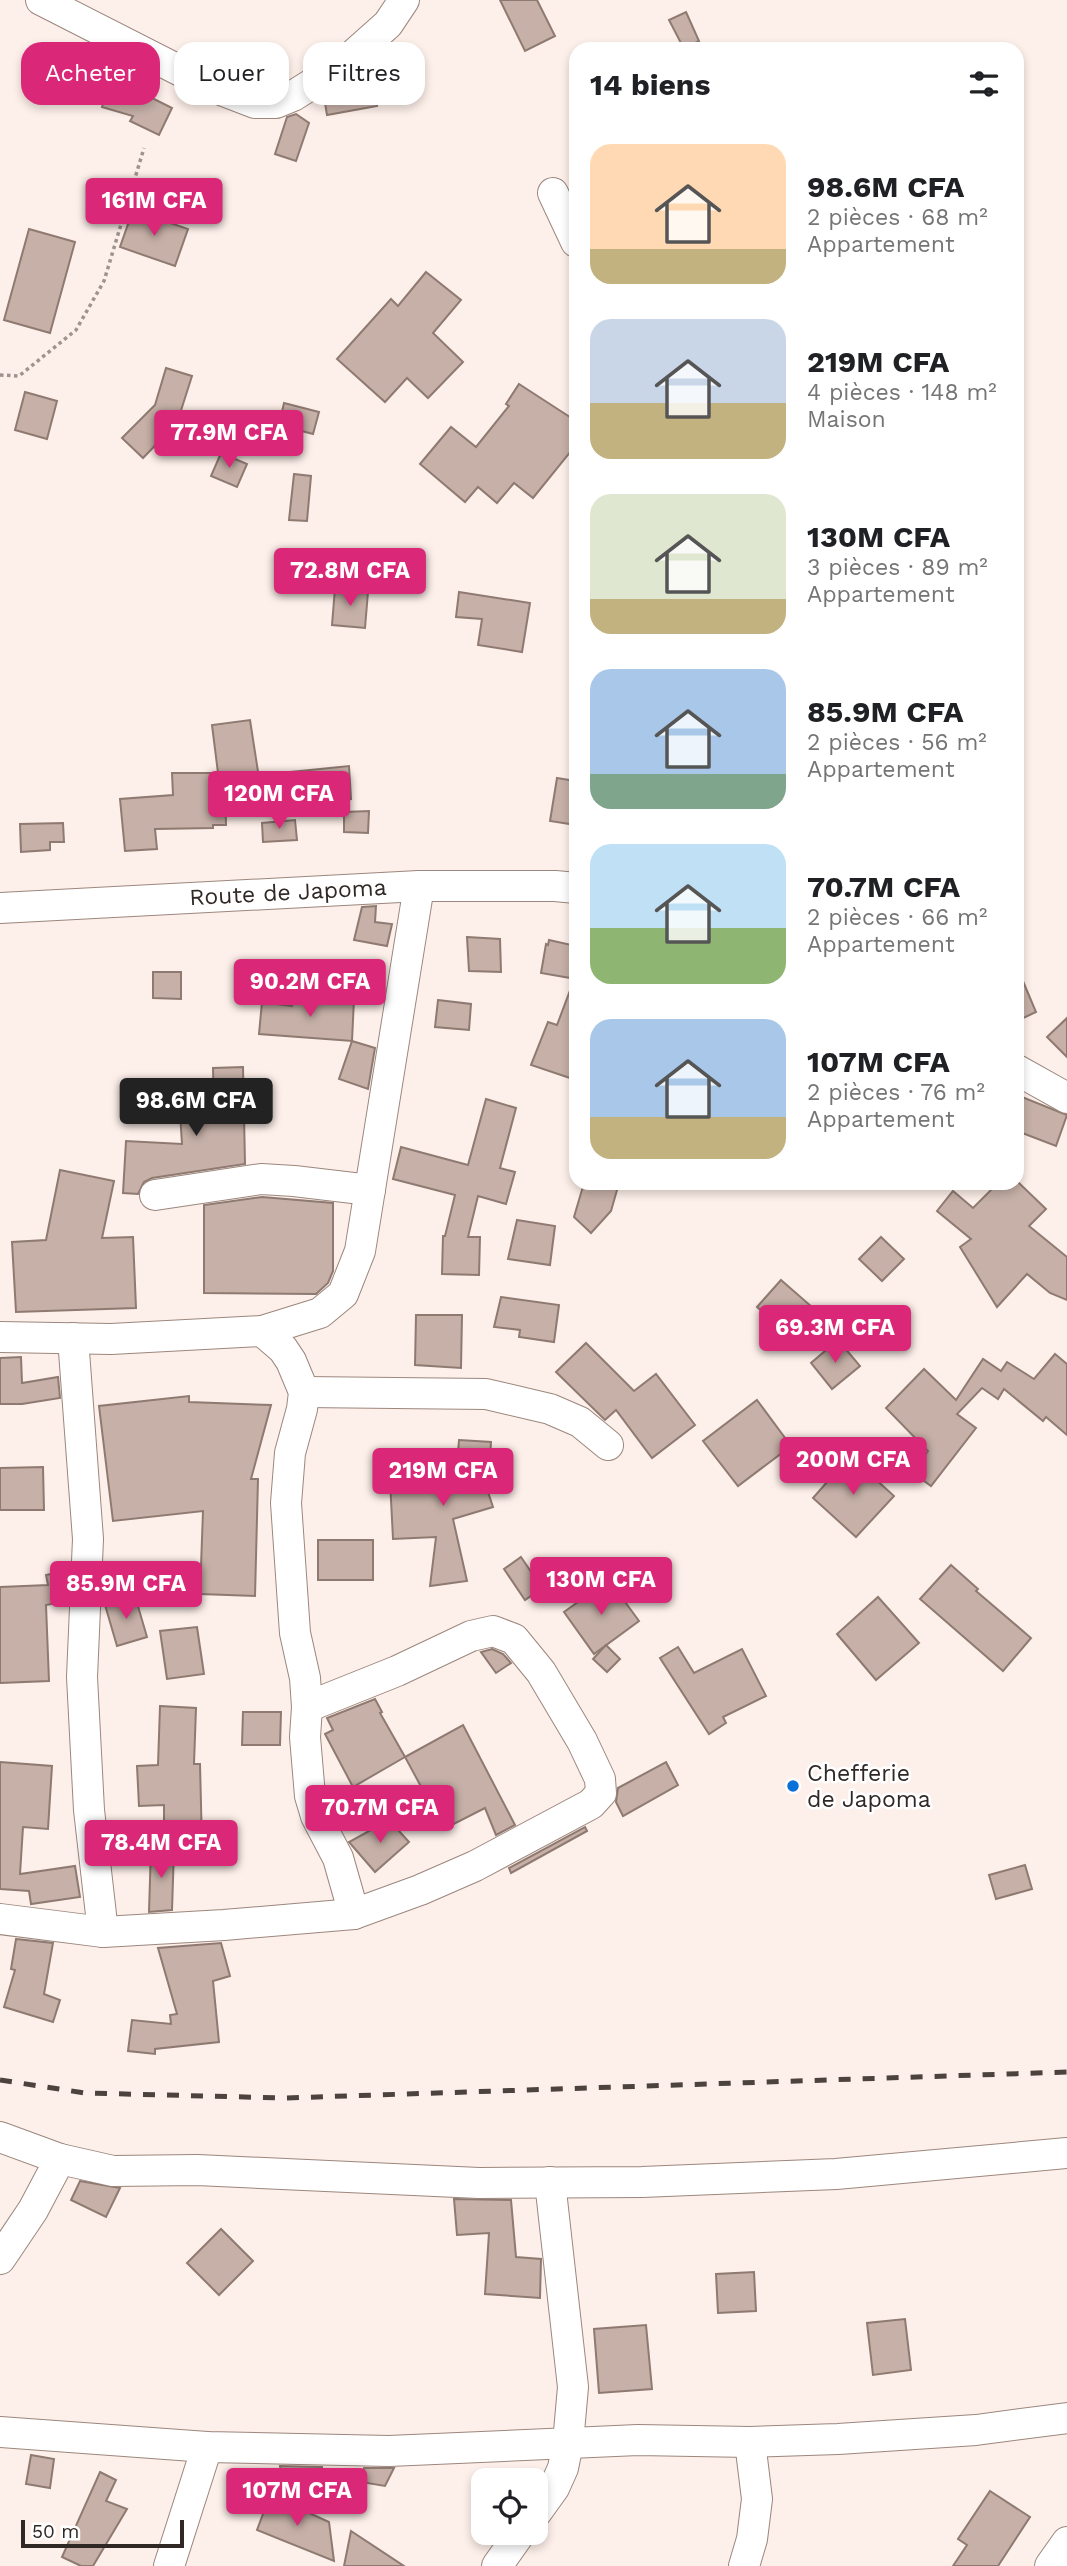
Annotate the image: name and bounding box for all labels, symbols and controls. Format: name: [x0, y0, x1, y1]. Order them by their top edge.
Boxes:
chip: Acheter: [21, 42, 160, 105]
chip: Louer: [174, 42, 289, 105]
chip: Filtres: [303, 42, 425, 105]
icon: filters: [965, 65, 1003, 103]
text: 14 biens: [590, 67, 710, 102]
text: 98.6M CFA: [807, 169, 964, 204]
icon: home: [646, 172, 730, 256]
pin: 161M CFA: [82, 178, 226, 238]
text: 161M CFA: [102, 187, 206, 214]
text: 2 pièces · 68 m²: [807, 204, 988, 231]
text: Appartement: [807, 231, 955, 258]
text: 219M CFA: [807, 344, 949, 379]
icon: home: [646, 347, 730, 431]
text: 4 pièces · 148 m²: [807, 379, 997, 406]
text: Maison: [807, 406, 886, 433]
pin: 77.9M CFA: [149, 410, 309, 470]
text: 77.9M CFA: [170, 419, 288, 446]
text: 130M CFA: [807, 519, 950, 554]
icon: home: [646, 522, 730, 606]
pin: 72.8M CFA: [270, 548, 430, 608]
text: 3 pièces · 89 m²: [807, 554, 988, 581]
text: 72.8M CFA: [290, 557, 410, 584]
text: Appartement: [807, 581, 955, 608]
text: 85.9M CFA: [807, 694, 964, 729]
icon: home: [646, 697, 730, 781]
text: 2 pièces · 56 m²: [807, 729, 987, 756]
text: Appartement: [807, 756, 955, 783]
pin: 120M CFA: [207, 772, 351, 831]
text: 120M CFA: [224, 780, 334, 807]
text: 70.7M CFA: [807, 869, 960, 904]
icon: home: [646, 872, 730, 956]
street label: Route de Japoma: [189, 874, 387, 911]
text: 2 pièces · 66 m²: [807, 904, 987, 931]
text: Appartement: [807, 931, 955, 958]
pin: 90.2M CFA: [230, 960, 390, 1019]
text: 90.2M CFA: [250, 968, 370, 995]
text: 107M CFA: [807, 1044, 950, 1079]
icon: home: [646, 1047, 730, 1131]
pin: 98.6M CFA: [116, 1078, 276, 1138]
text: 2 pièces · 76 m²: [807, 1079, 985, 1106]
text: 98.6M CFA: [136, 1087, 256, 1114]
text: Appartement: [807, 1106, 955, 1133]
pin: 69.3M CFA: [755, 1306, 915, 1365]
text: 69.3M CFA: [775, 1314, 895, 1341]
pin: 200M CFA: [781, 1438, 925, 1497]
text: 200M CFA: [796, 1446, 910, 1473]
pin: 219M CFA: [371, 1448, 515, 1508]
text: 219M CFA: [388, 1457, 498, 1484]
pin: 130M CFA: [529, 1558, 673, 1617]
pin: 85.9M CFA: [46, 1562, 206, 1621]
text: 130M CFA: [546, 1566, 656, 1593]
text: 85.9M CFA: [66, 1570, 186, 1597]
place label: Chefferie de Japoma: [807, 1760, 931, 1813]
marker: Chefferie de Japoma: [785, 1778, 801, 1794]
pin: 70.7M CFA: [300, 1786, 460, 1845]
text: 70.7M CFA: [321, 1794, 439, 1821]
pin: 78.4M CFA: [81, 1820, 241, 1880]
text: 78.4M CFA: [101, 1829, 221, 1856]
pin: 107M CFA: [225, 2468, 369, 2528]
map controls: [471, 2468, 548, 2545]
button: locate: [471, 2468, 548, 2545]
text: 107M CFA: [242, 2477, 352, 2504]
scale bar: [21, 2517, 184, 2549]
text: 50 m: [32, 2520, 79, 2543]

